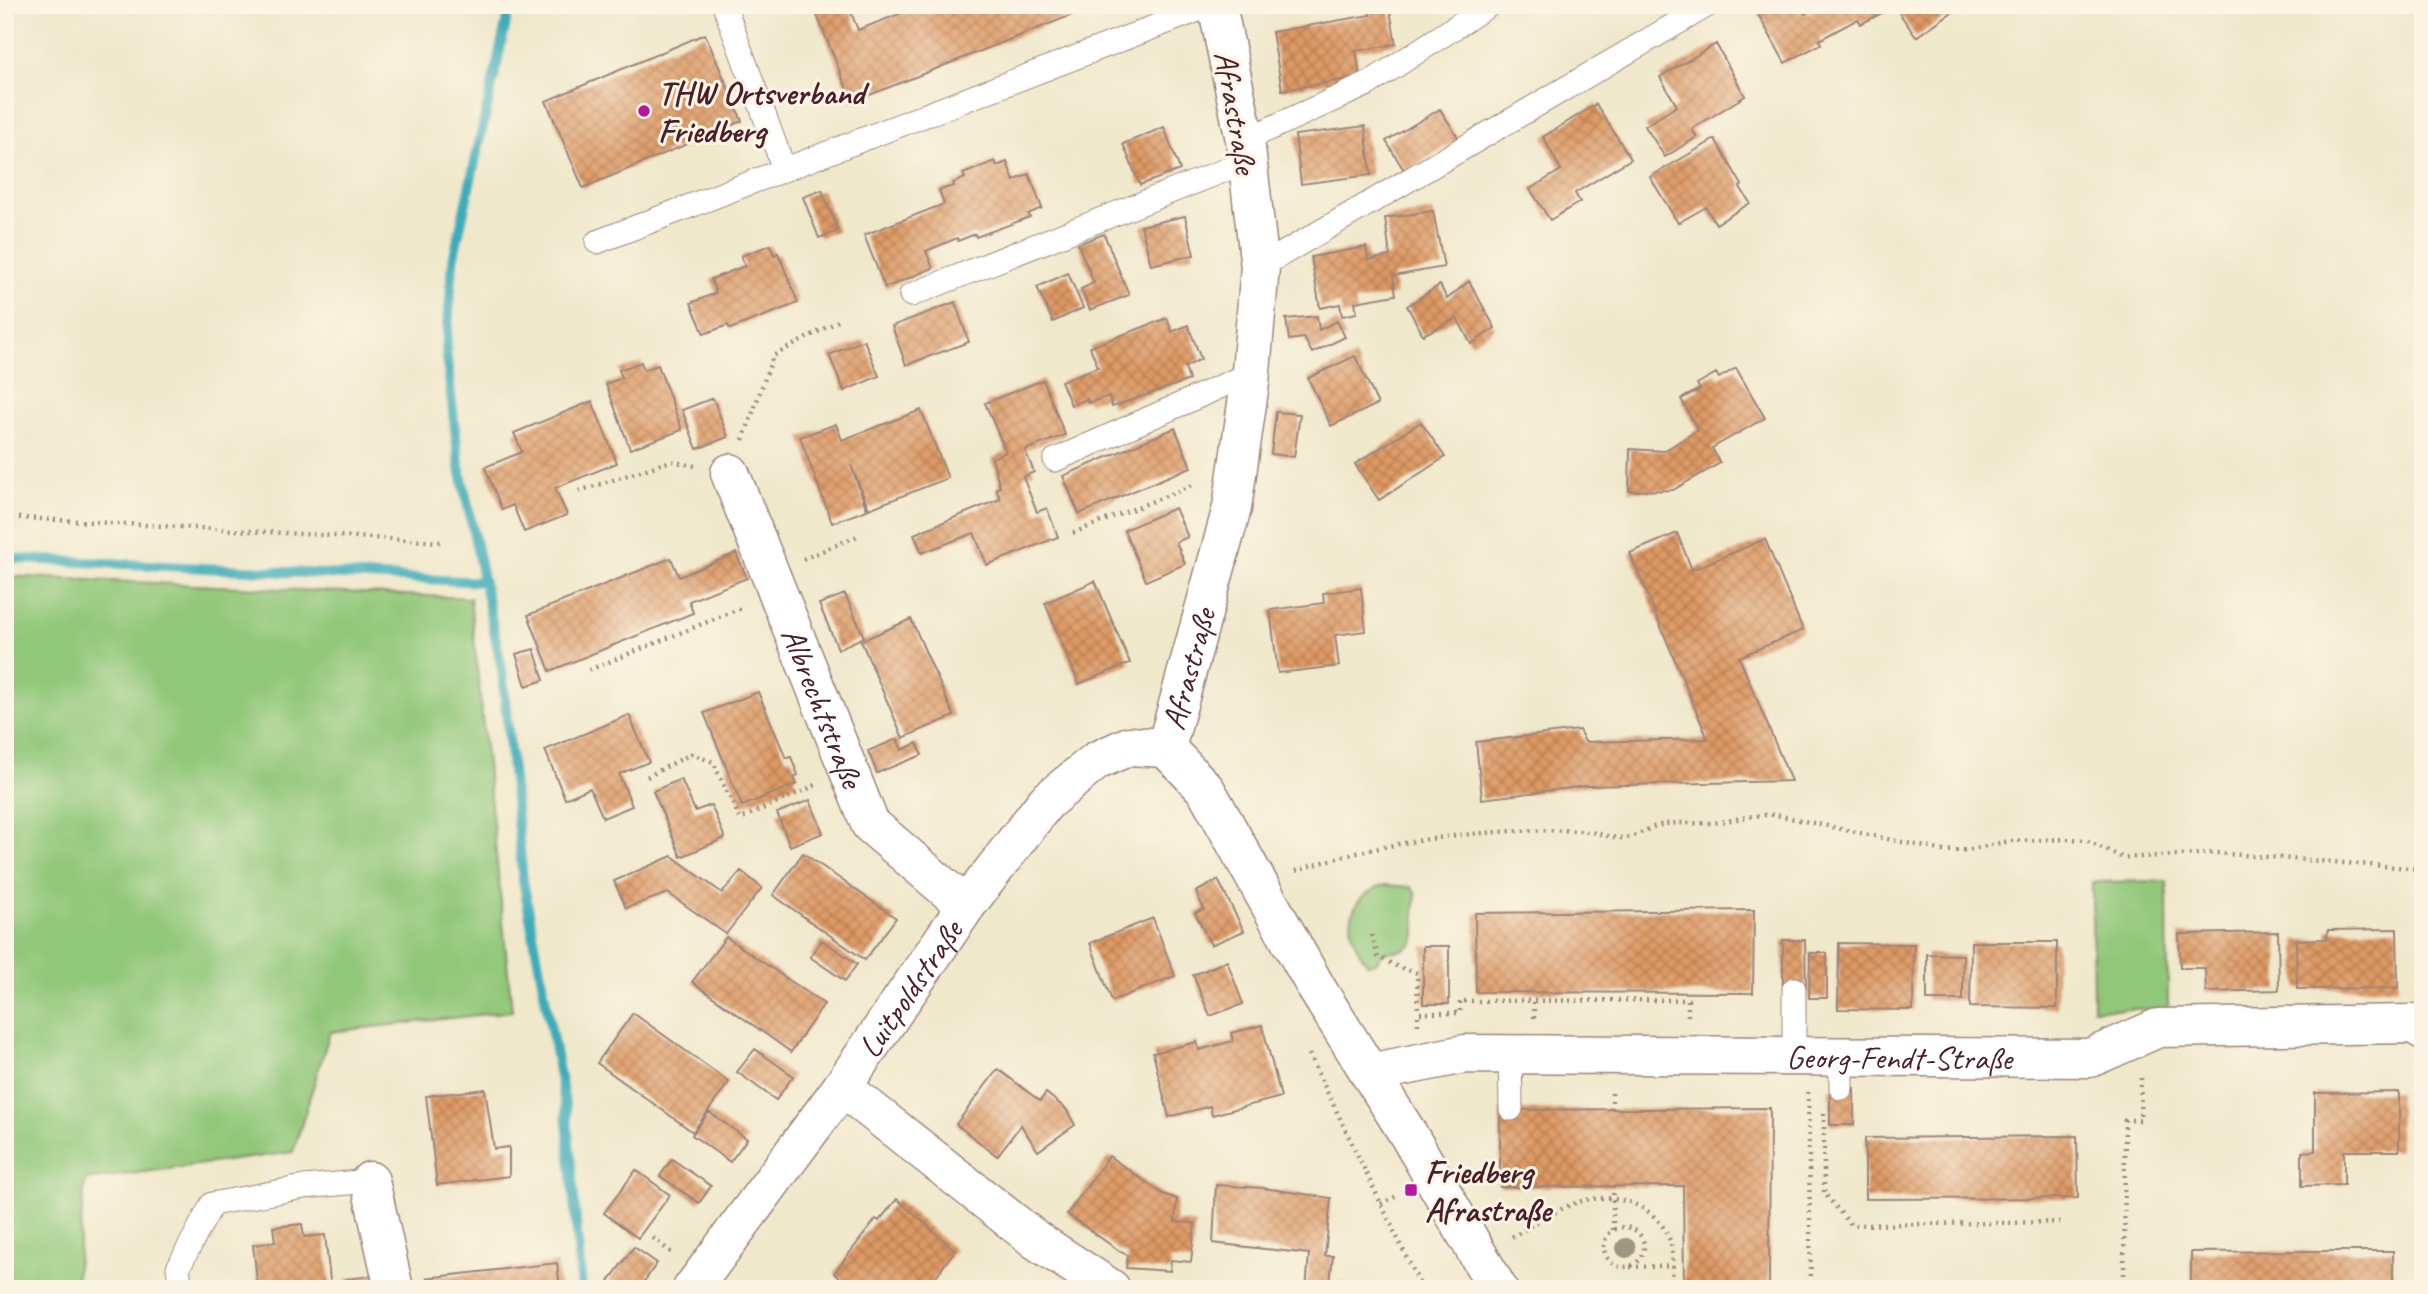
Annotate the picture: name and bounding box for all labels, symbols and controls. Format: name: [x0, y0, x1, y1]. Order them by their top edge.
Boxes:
street label: Afrastraße: [1205, 48, 1268, 179]
place label: THW Ortsverband Friedberg: [658, 72, 870, 152]
marker: THW Ortsverband Friedberg: [636, 103, 652, 119]
street label: Afrastraße: [1152, 602, 1226, 734]
street label: Albrechtstraße: [772, 621, 874, 796]
street label: Luitpoldstraße: [849, 911, 973, 1066]
street label: Georg-Fendt-Straße: [1786, 1036, 2014, 1080]
place label: Friedberg Afrastraße: [1425, 1151, 1553, 1231]
marker: Friedberg Afrastraße: [1403, 1182, 1419, 1198]

